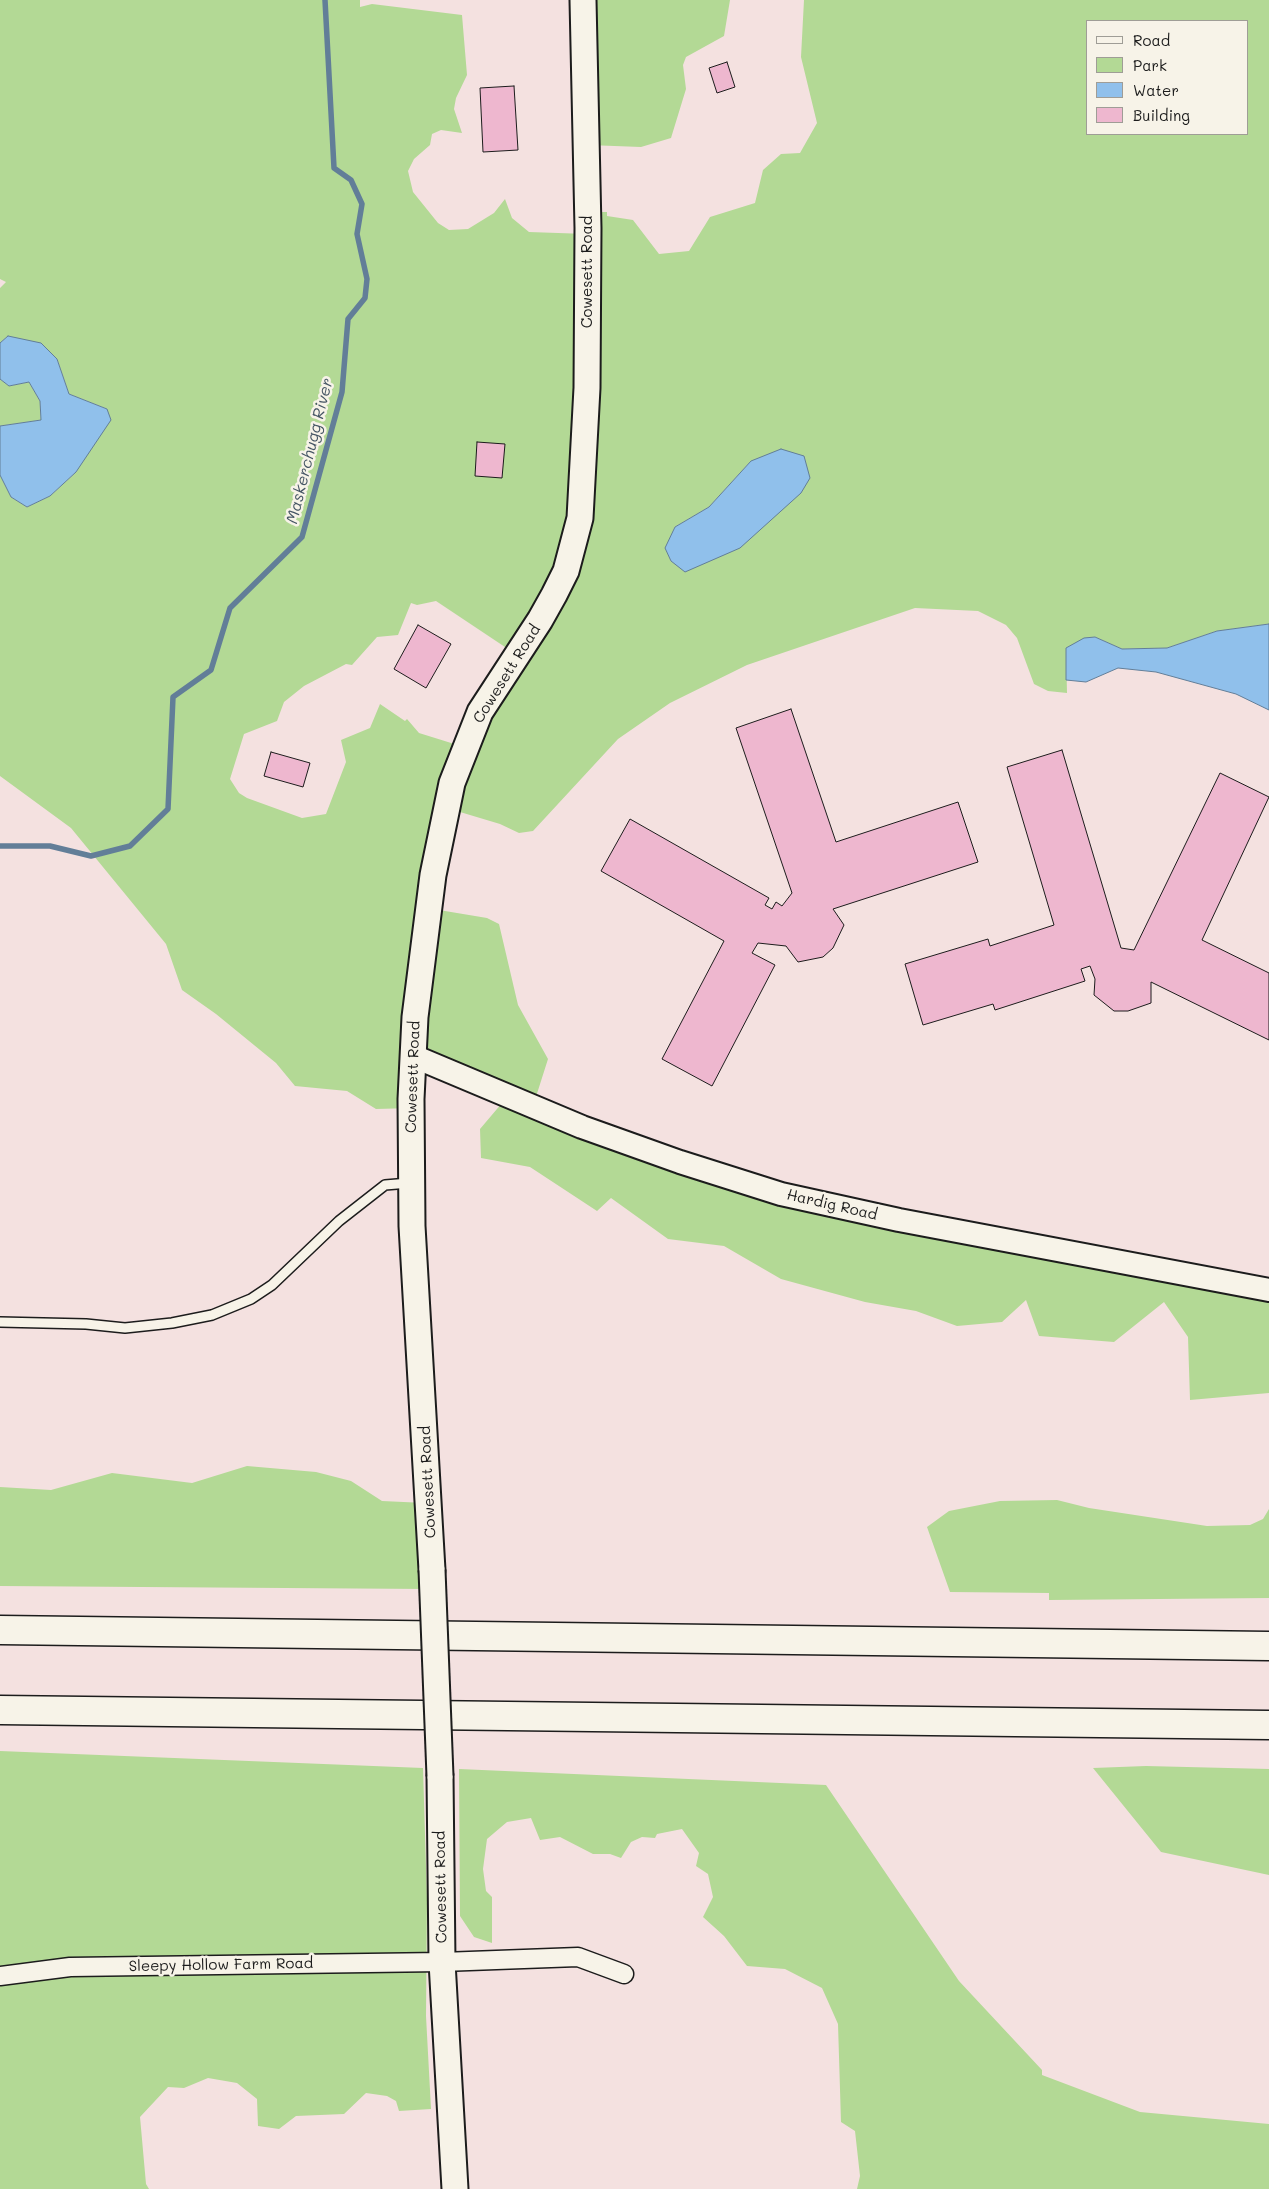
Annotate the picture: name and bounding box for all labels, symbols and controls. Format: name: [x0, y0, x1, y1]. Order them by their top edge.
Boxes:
legend: [1086, 20, 1249, 135]
text: Road: [1133, 30, 1170, 50]
text: Park: [1133, 55, 1167, 75]
text: Water: [1133, 80, 1179, 100]
text: Building: [1133, 105, 1190, 125]
street label: Cowesett Road: [578, 216, 596, 328]
water label: Maskerchugg River: [283, 376, 337, 526]
street label: Cowesett Road: [470, 622, 544, 726]
street label: Cowesett Road: [402, 1020, 424, 1134]
street label: Hardig Road: [785, 1186, 879, 1224]
street label: Cowesett Road: [416, 1425, 440, 1539]
street label: Cowesett Road: [431, 1831, 451, 1943]
street label: Sleepy Hollow Farm Road: [129, 1954, 313, 1976]

